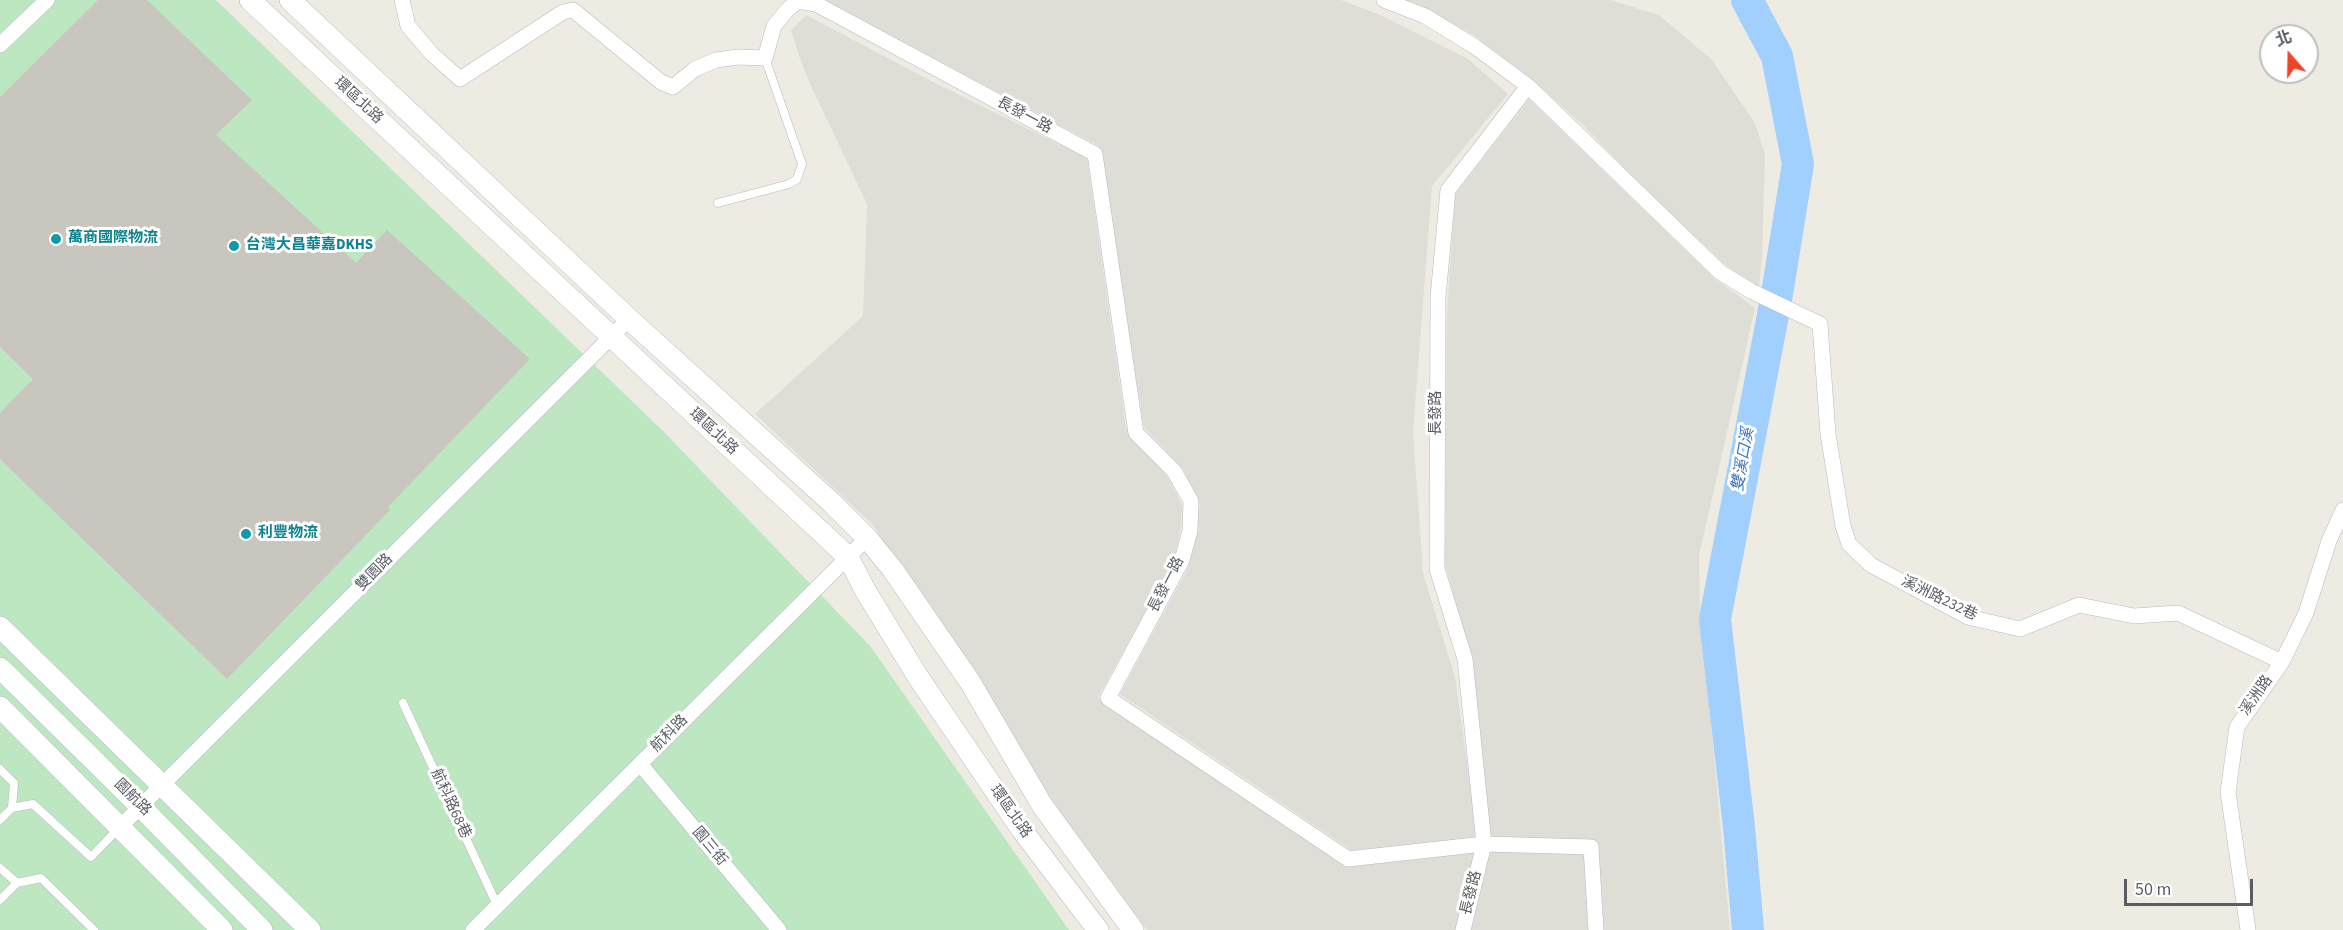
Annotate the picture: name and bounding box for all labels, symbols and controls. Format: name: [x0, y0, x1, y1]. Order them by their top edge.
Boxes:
north arrow: [2259, 24, 2319, 84]
text: 北: [2272, 26, 2295, 52]
street label: 環區北路: [330, 74, 386, 128]
street label: 長發一路: [993, 94, 1055, 138]
place label: 萬商國際物流: [68, 230, 158, 248]
marker: 萬商國際物流: [49, 232, 63, 246]
place label: 台灣大昌華嘉DKHS: [246, 237, 373, 255]
marker: 台灣大昌華嘉DKHS: [227, 239, 241, 253]
street label: 長發路: [1428, 391, 1446, 435]
street label: 環區北路: [685, 405, 741, 459]
water label: 雙溪口溪: [1729, 427, 1759, 493]
place label: 利豐物流: [258, 525, 318, 543]
marker: 利豐物流: [239, 527, 253, 541]
street label: 雙園路: [353, 551, 397, 595]
street label: 長發一路: [1145, 554, 1189, 616]
street label: 溪洲路232巷: [1898, 573, 1980, 625]
street label: 溪洲路: [2237, 672, 2277, 720]
street label: 航科路: [648, 712, 692, 756]
street label: 航科路68巷: [426, 766, 474, 842]
street label: 園航路: [110, 776, 154, 820]
street label: 環區北路: [985, 782, 1035, 842]
street label: 園三街: [688, 824, 730, 870]
scale bar: [2127, 867, 2256, 905]
street label: 長發路: [1458, 869, 1486, 917]
text: 50 m: [2135, 877, 2171, 902]

